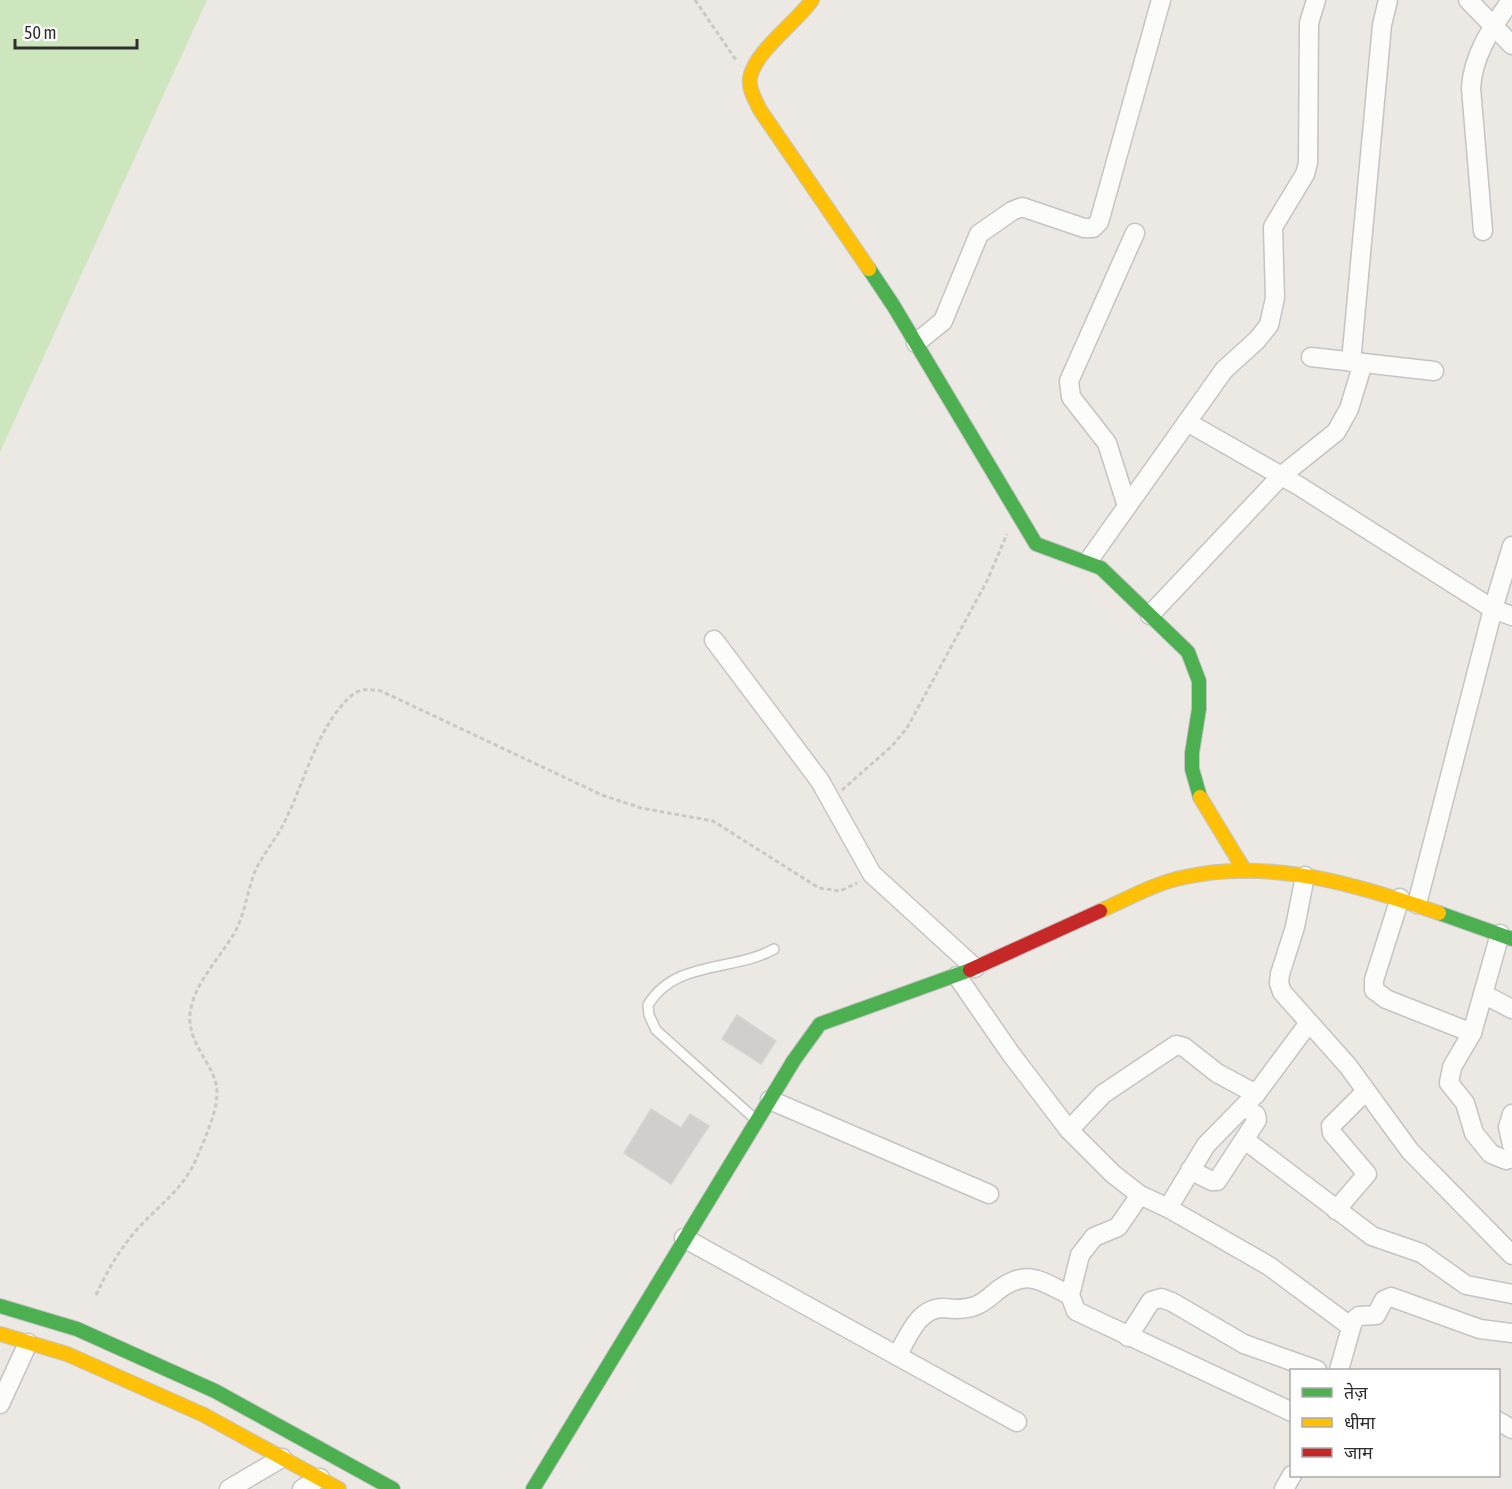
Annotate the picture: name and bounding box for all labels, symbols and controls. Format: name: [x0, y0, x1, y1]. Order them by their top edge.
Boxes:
scale bar: [15, 12, 136, 50]
text: 50 m: [24, 22, 56, 43]
legend: [1290, 1369, 1500, 1477]
text: तेज़: [1344, 1382, 1368, 1403]
text: धीमा: [1344, 1412, 1375, 1433]
text: जाम: [1344, 1442, 1374, 1463]

